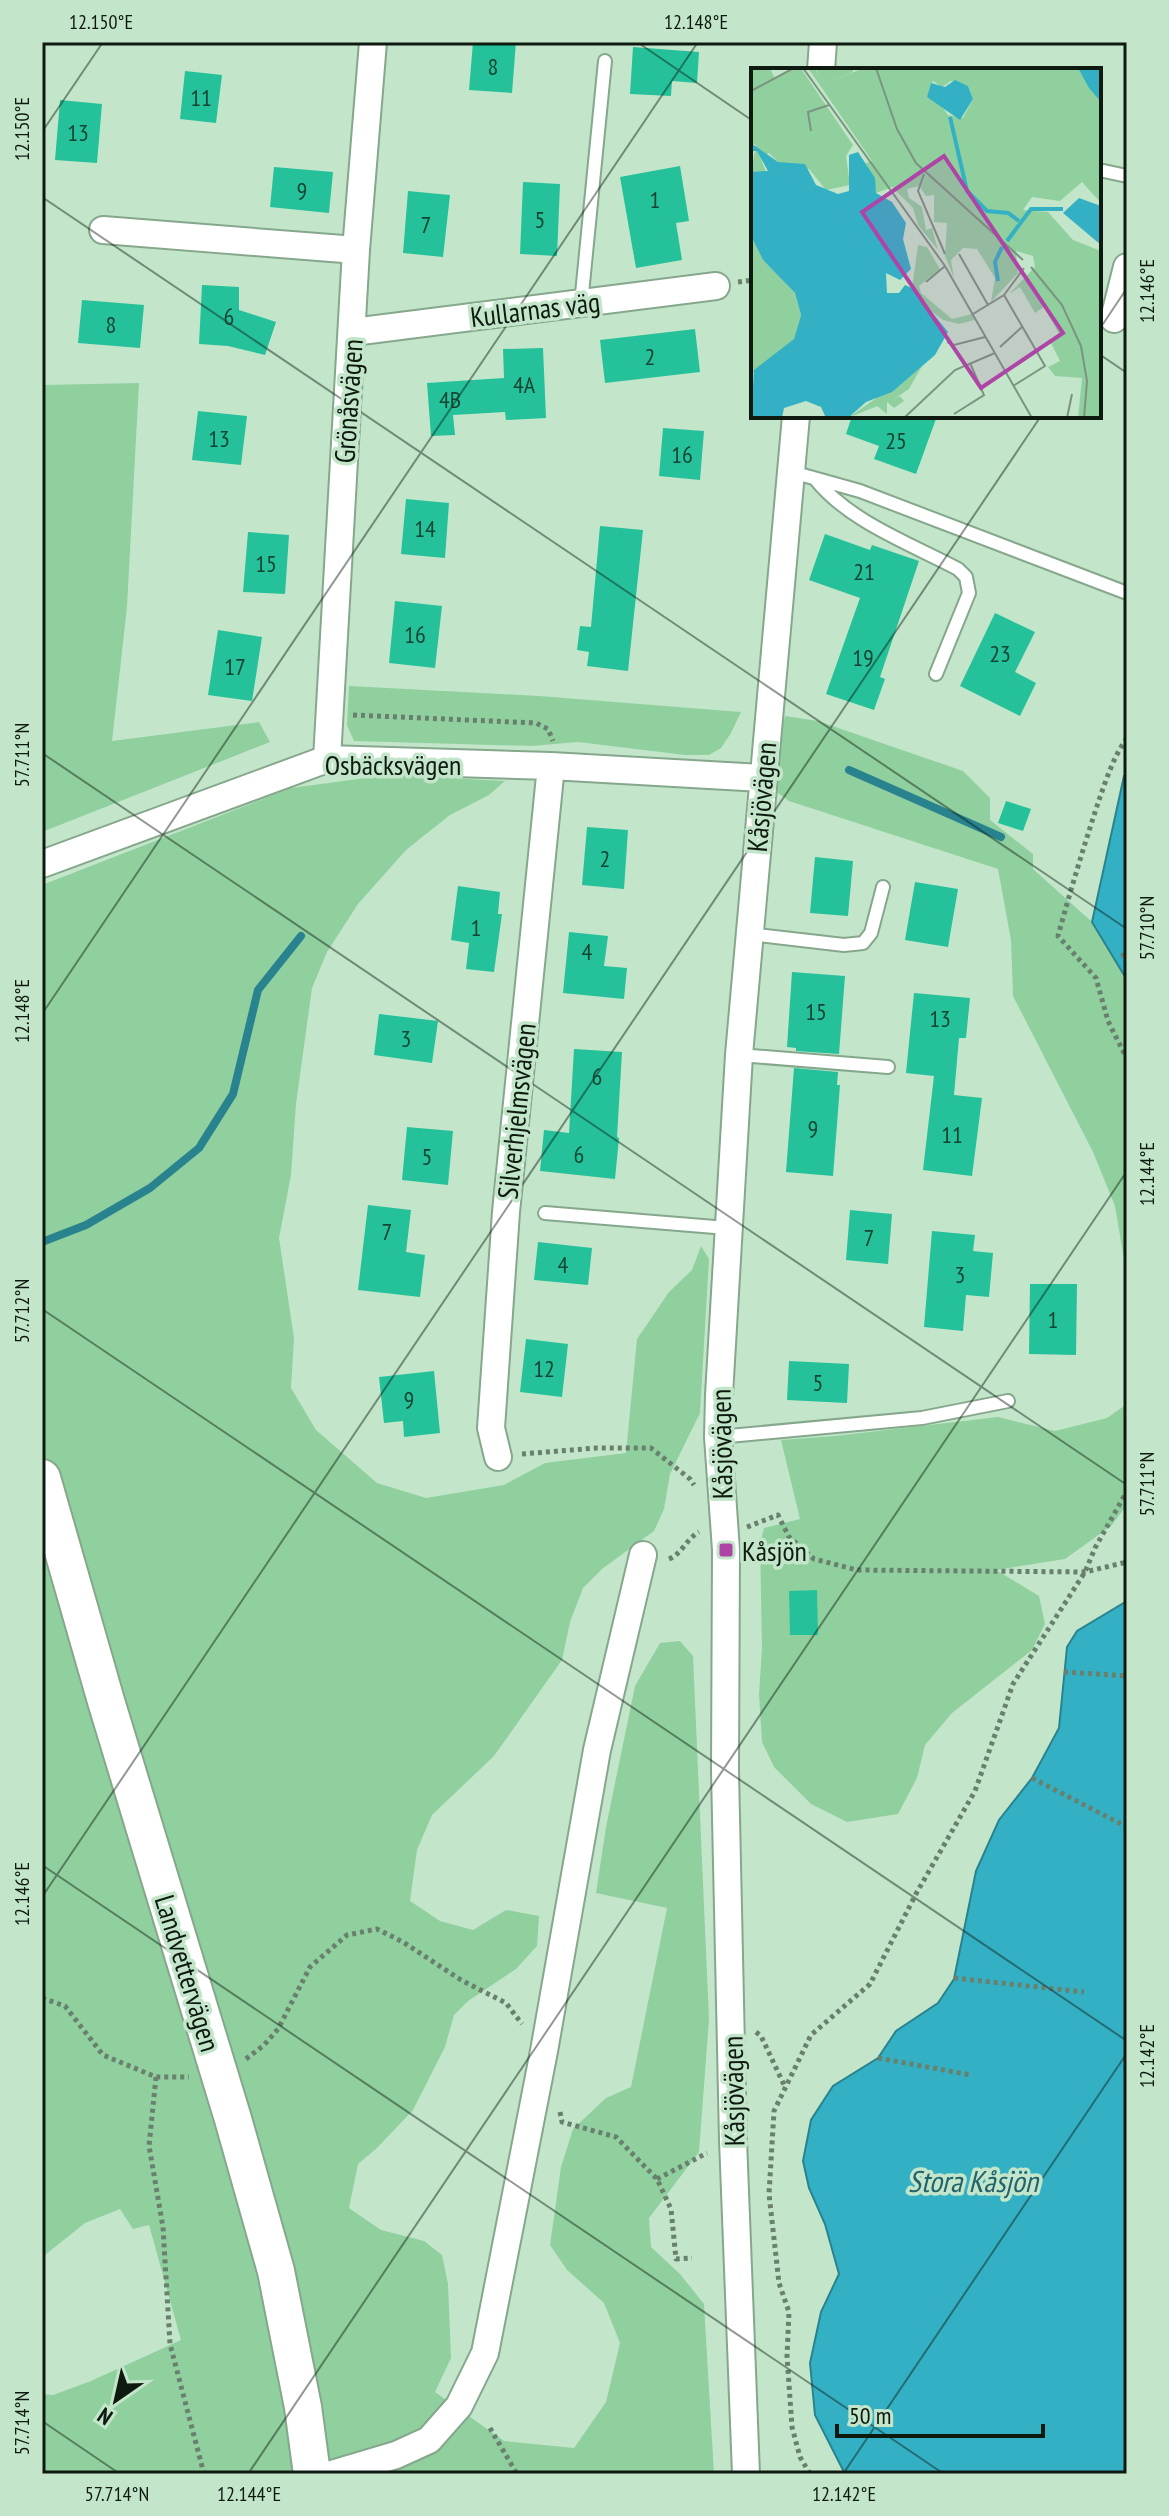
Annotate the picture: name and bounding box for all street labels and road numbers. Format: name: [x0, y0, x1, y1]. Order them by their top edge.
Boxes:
street label: Kullarnas väg: [468, 283, 602, 335]
street label: Grönåsvägen: [325, 338, 371, 464]
street label: Kåsjövägen: [738, 740, 784, 854]
street label: Osbäcksvägen: [325, 746, 461, 783]
street label: Silverhjelmsvägen: [488, 1021, 544, 1201]
street label: Kåsjövägen: [702, 1389, 740, 1499]
street label: Landvettervägen: [147, 1890, 229, 2056]
street label: Kåsjövägen: [714, 2036, 752, 2146]

